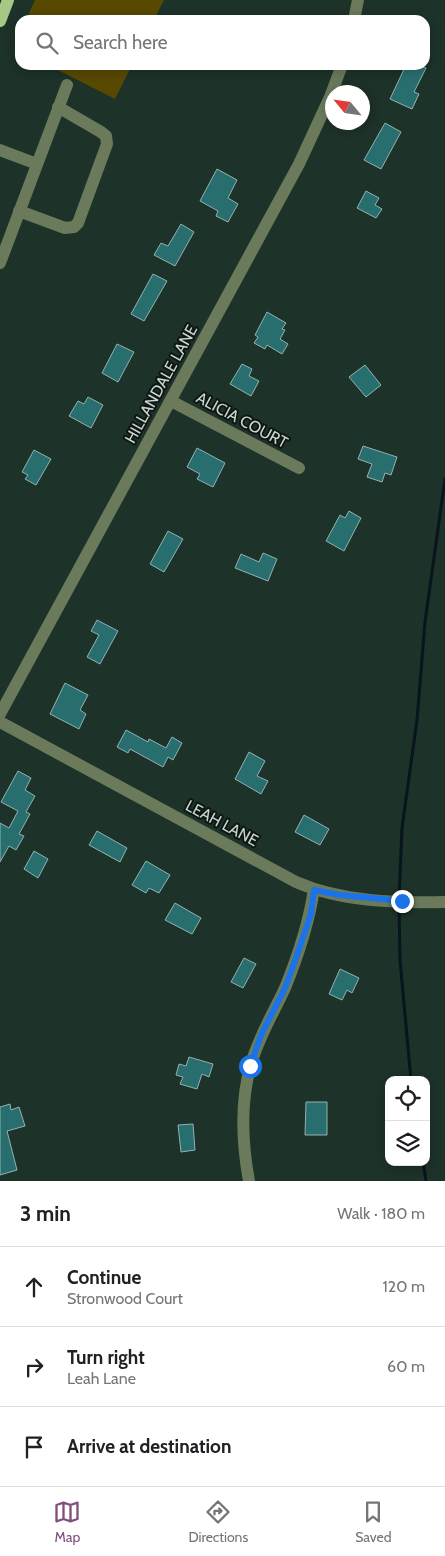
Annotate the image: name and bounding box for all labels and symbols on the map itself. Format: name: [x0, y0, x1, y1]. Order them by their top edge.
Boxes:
north arrow: [325, 85, 370, 130]
street label: HILLANDALE LANE: [121, 321, 201, 446]
street label: ALICIA COURT: [193, 388, 291, 452]
street label: LEAH LANE: [182, 796, 262, 850]
route end: [391, 890, 414, 913]
route start: [239, 1055, 262, 1078]

